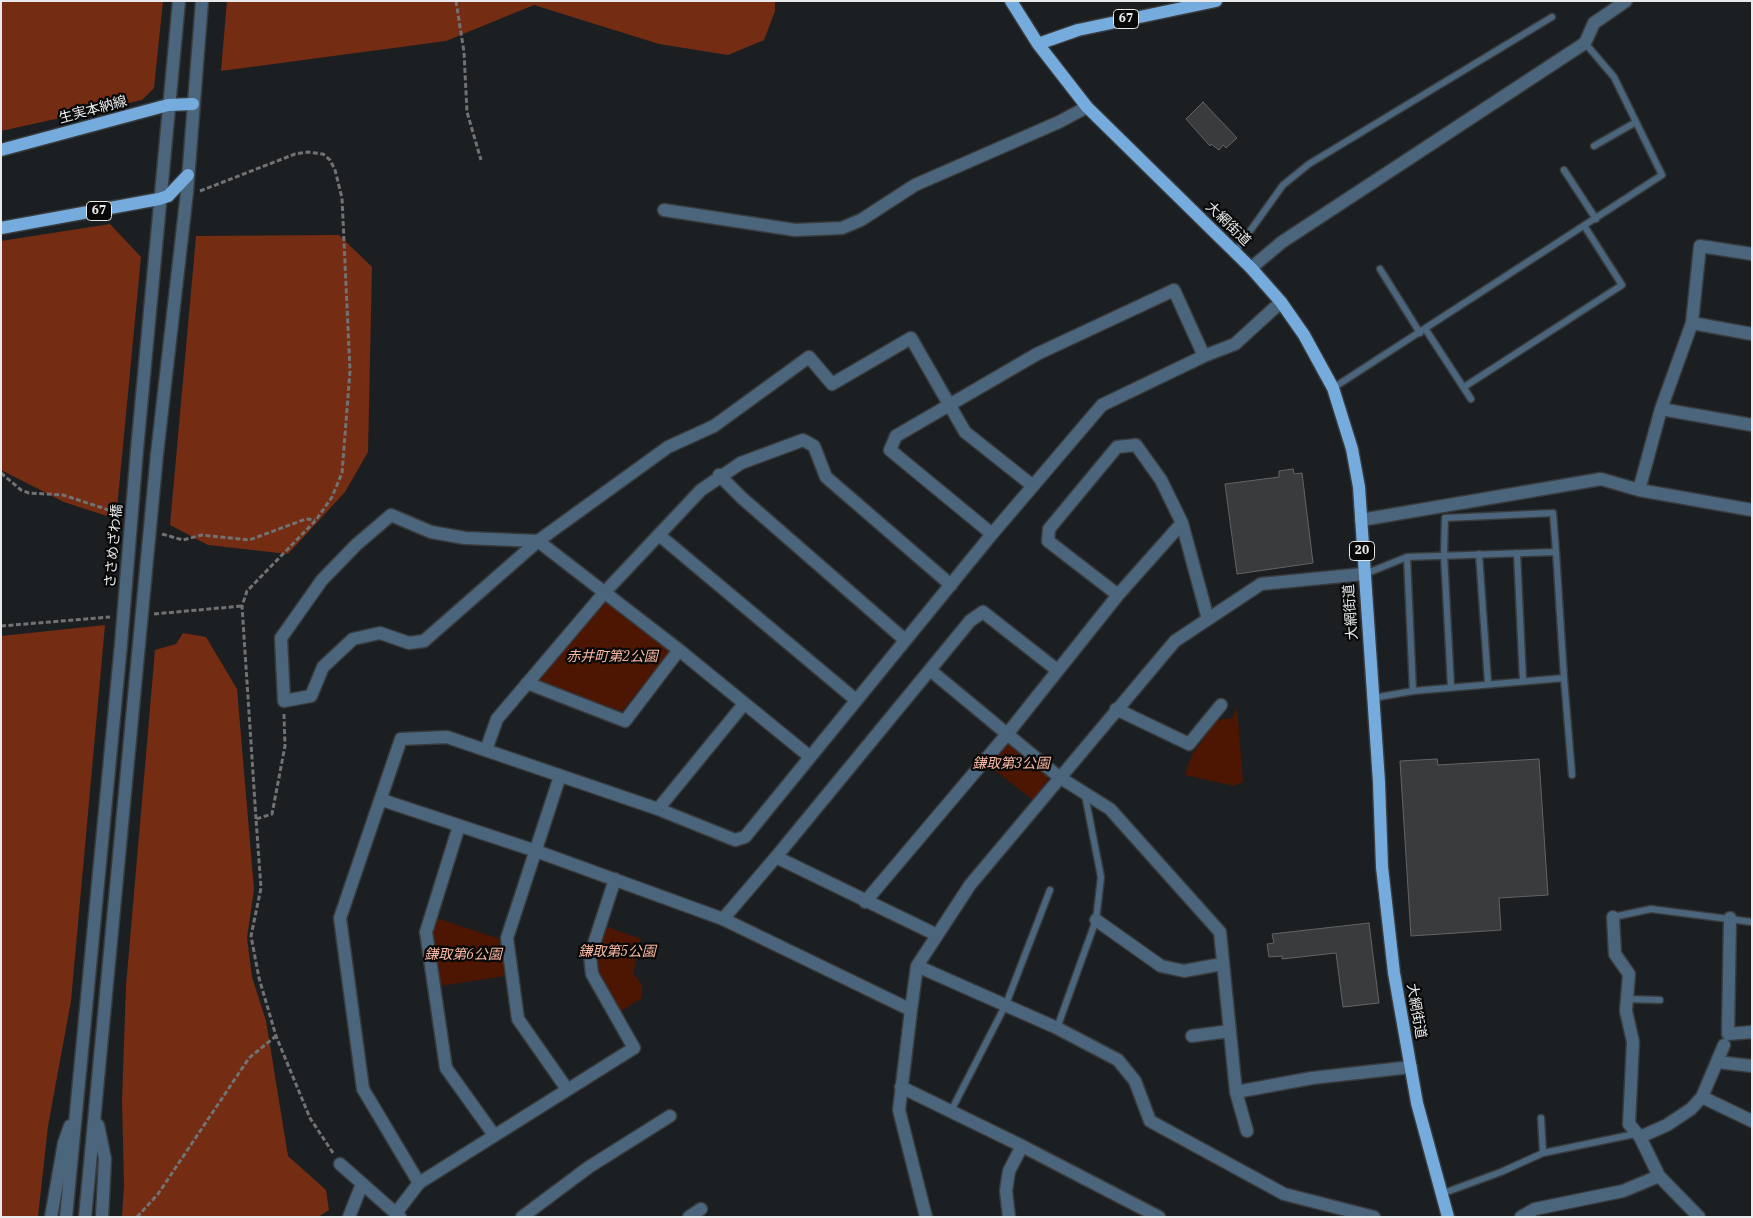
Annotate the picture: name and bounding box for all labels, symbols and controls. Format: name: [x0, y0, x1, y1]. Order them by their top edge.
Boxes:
road number: 67: [1114, 10, 1138, 28]
street label: 生実本納線: [57, 93, 129, 127]
street label: 大網街道: [1202, 199, 1254, 249]
road number: 67: [86, 202, 112, 220]
street label: ささめざわ橋: [102, 503, 126, 589]
road number: 20: [1350, 542, 1374, 560]
street label: 大網街道: [1341, 583, 1361, 641]
park label: 赤井町第2公園: [566, 649, 658, 665]
park label: 鎌取第3公園: [972, 756, 1050, 772]
park label: 鎌取第5公園: [578, 944, 656, 960]
park label: 鎌取第6公園: [424, 947, 502, 963]
street label: 大網街道: [1403, 982, 1429, 1040]

